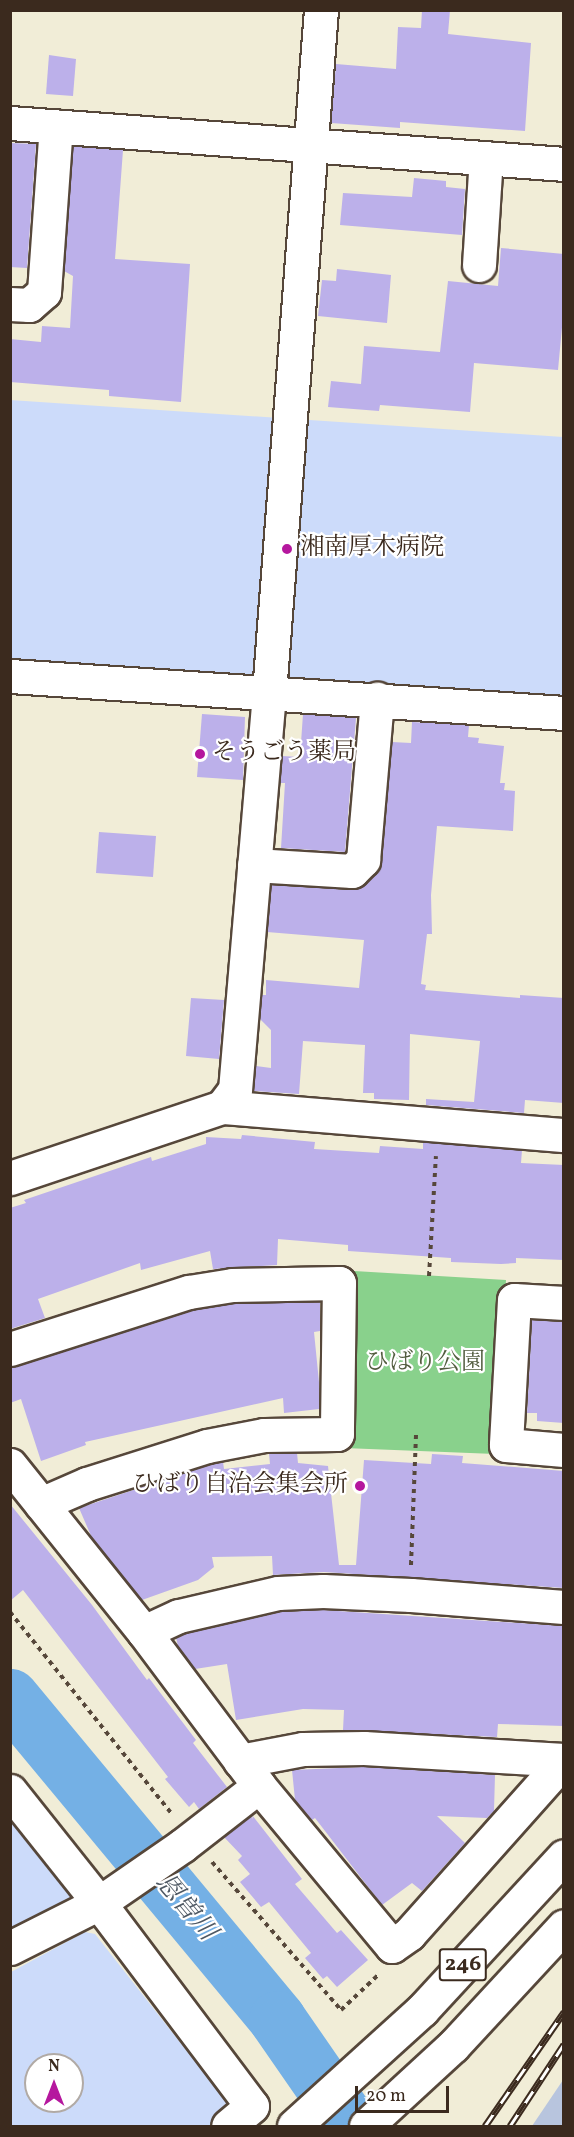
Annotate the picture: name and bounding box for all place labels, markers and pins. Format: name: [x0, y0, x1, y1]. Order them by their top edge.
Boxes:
place label: 湘南厚木病院: [300, 535, 444, 563]
marker: 湘南厚木病院: [278, 540, 296, 558]
place label: そうごう薬局: [212, 740, 356, 768]
marker: そうごう薬局: [193, 747, 207, 761]
place label: ひばり自治会集会所: [132, 1472, 348, 1500]
marker: ひばり自治会集会所: [353, 1479, 367, 1493]

